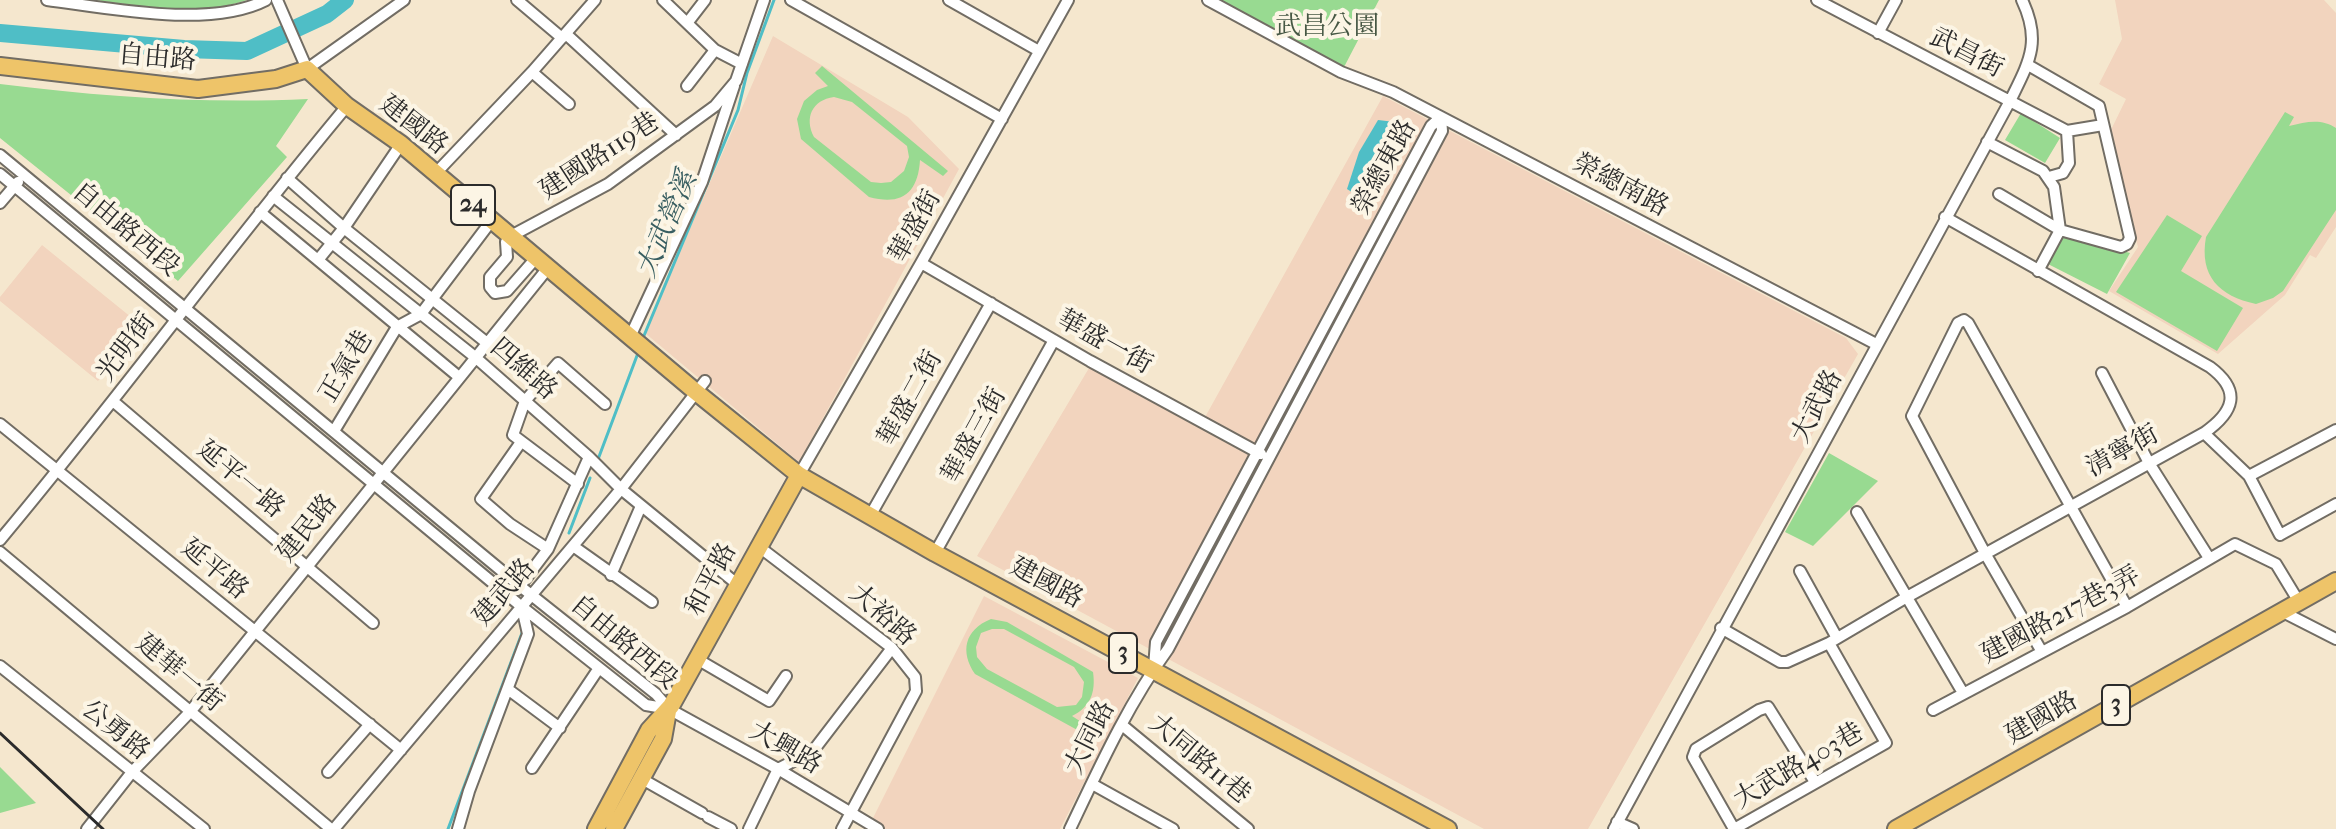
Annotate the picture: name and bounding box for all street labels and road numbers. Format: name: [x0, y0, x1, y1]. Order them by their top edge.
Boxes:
street label: 武昌街: [1924, 22, 2008, 86]
street label: 自由路: [117, 40, 197, 78]
street label: 建國路: [373, 90, 453, 162]
street label: 建國路119巷: [534, 107, 666, 207]
street label: 榮總東路: [1346, 115, 1424, 221]
street label: 榮總南路: [1567, 148, 1673, 224]
street label: 自由路西段: [65, 176, 185, 284]
road number: 24: [451, 185, 495, 225]
street label: 華盛街: [883, 185, 949, 269]
street label: 華盛一街: [1051, 304, 1157, 382]
street label: 光明街: [91, 307, 163, 389]
street label: 正氣巷: [314, 326, 380, 408]
street label: 四維路: [483, 333, 563, 407]
street label: 華盛二街: [872, 346, 950, 452]
street label: 大武路: [1786, 365, 1850, 449]
street label: 華盛三街: [936, 383, 1014, 489]
street label: 清寧街: [2081, 419, 2165, 485]
street label: 延平一路: [190, 435, 290, 525]
street label: 建民路: [271, 489, 345, 569]
street label: 延平路: [174, 533, 254, 607]
street label: 和平路: [680, 538, 744, 622]
street label: 建國路: [1004, 552, 1088, 616]
street label: 建武路: [468, 553, 542, 633]
street label: 建國路217巷3弄: [1976, 561, 2146, 671]
street label: 大裕路: [842, 579, 922, 653]
street label: 自由路西段: [563, 589, 683, 697]
street label: 建華一街: [129, 629, 229, 719]
road number: 3: [1109, 633, 1137, 673]
road number: 3: [2102, 685, 2130, 725]
street label: 建國路: [2000, 686, 2084, 752]
street label: 公勇路: [75, 694, 155, 768]
street label: 大同路: [1059, 696, 1123, 780]
street label: 大同路11巷: [1142, 709, 1256, 811]
street label: 大興路: [743, 716, 827, 782]
street label: 大武路403巷: [1729, 717, 1869, 817]

